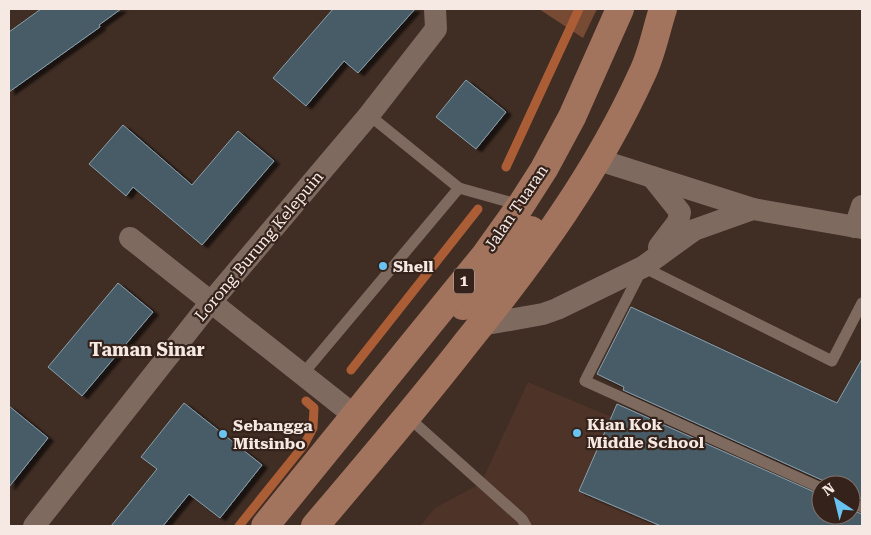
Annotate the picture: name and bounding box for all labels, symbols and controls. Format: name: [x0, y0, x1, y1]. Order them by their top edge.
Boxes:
street label: Jalan Tuaran: [480, 161, 552, 255]
street label: Lorong Burung Kelepuin: [191, 167, 327, 325]
place label: Shell: [393, 257, 434, 276]
marker: Shell: [377, 260, 389, 272]
road number: 1: [454, 268, 474, 294]
district label: Taman Sinar: [89, 339, 205, 360]
place label: Kian Kok Middle School: [587, 415, 705, 452]
place label: Sebangga Mitsinbo: [233, 416, 313, 453]
marker: Kian Kok Middle School: [571, 427, 583, 439]
marker: Sebangga Mitsinbo: [217, 428, 229, 440]
north arrow: [811, 475, 861, 525]
text: N: [820, 480, 838, 499]

